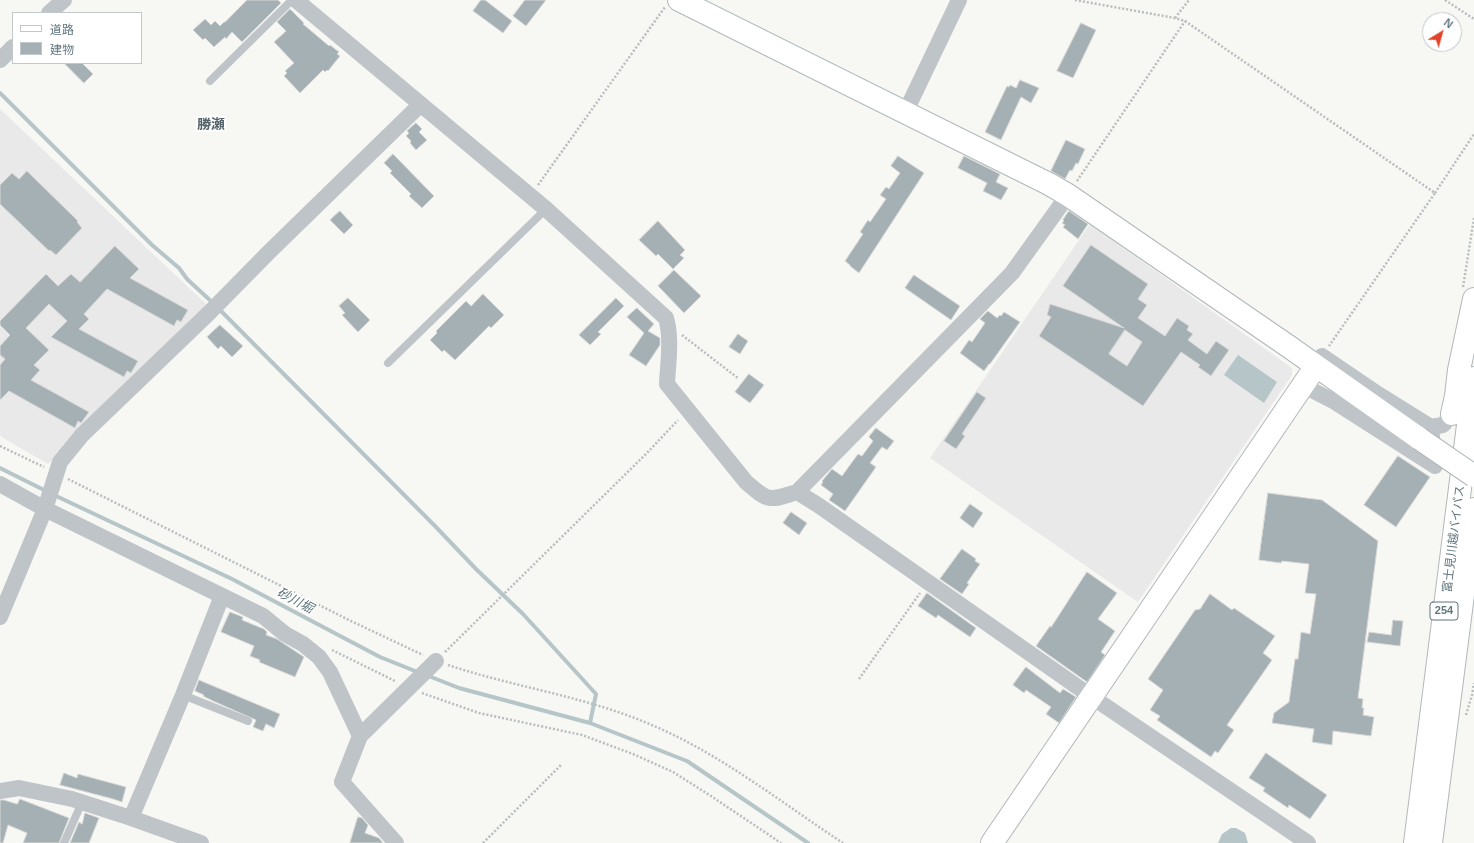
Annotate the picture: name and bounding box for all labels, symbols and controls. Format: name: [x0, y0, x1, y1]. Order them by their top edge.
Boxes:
legend: [12, 12, 142, 64]
north arrow: [1422, 12, 1462, 52]
text: N: [1442, 16, 1455, 30]
text: 道路: [50, 23, 74, 37]
text: 建物: [50, 43, 74, 57]
district label: 勝瀬: [197, 117, 225, 133]
street label: 富士見川越バイパス: [1440, 485, 1468, 593]
water label: 砂川堀: [274, 585, 316, 617]
road number: 254: [1430, 602, 1458, 620]

